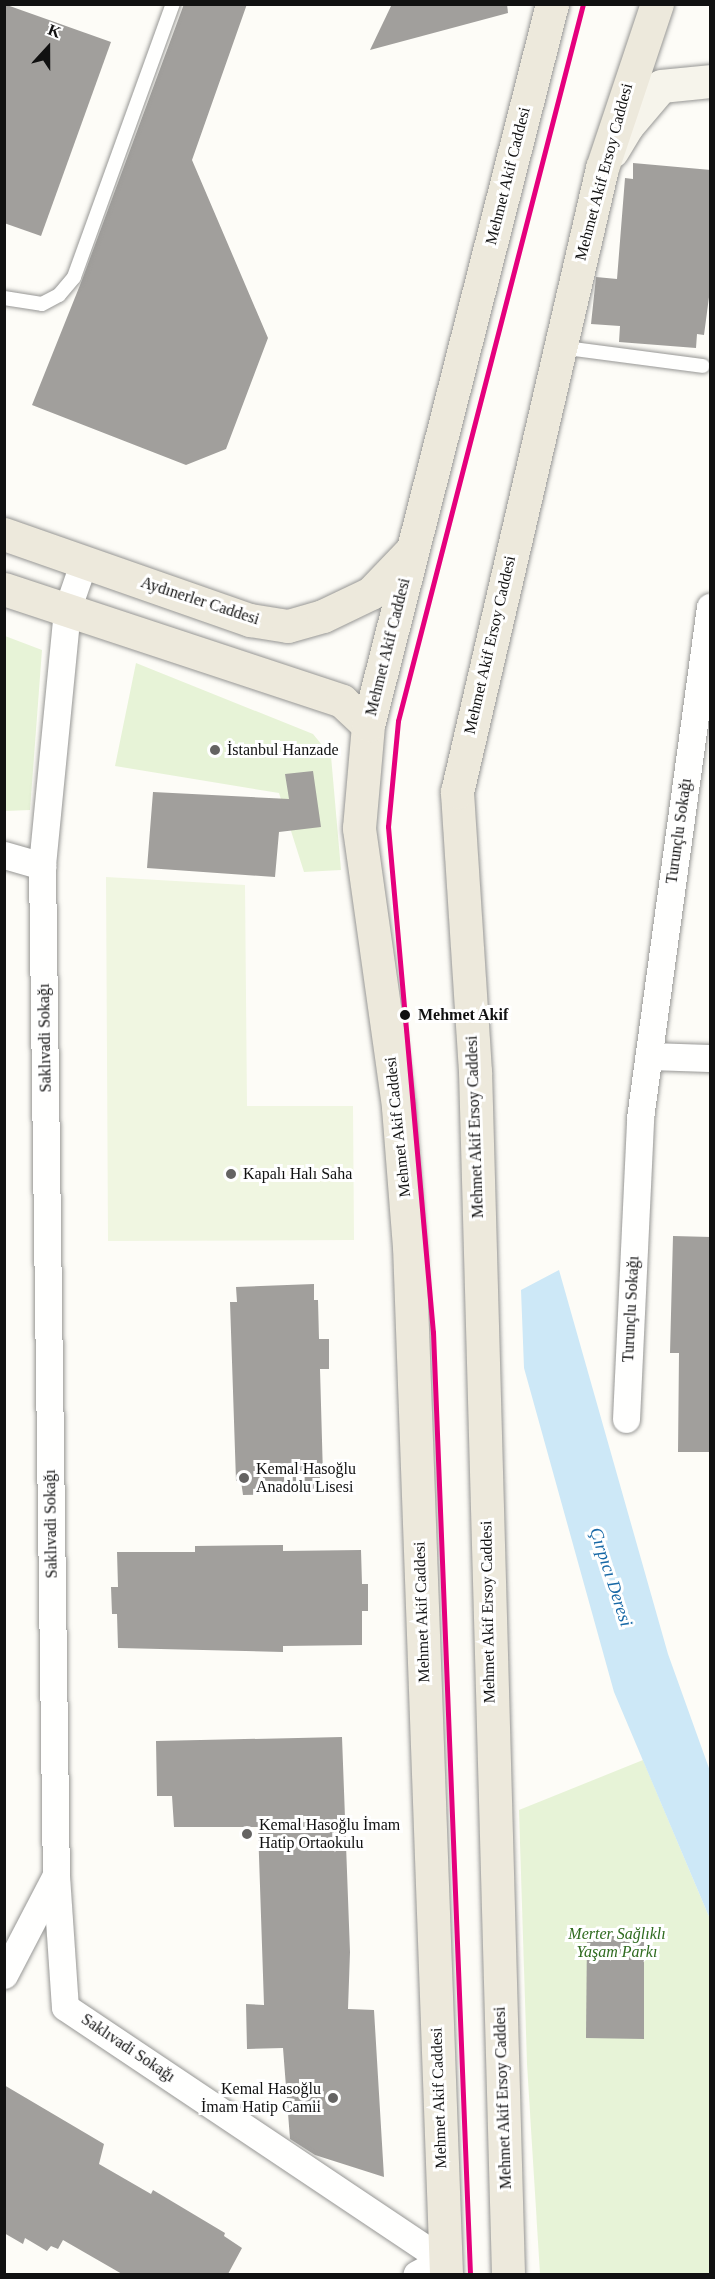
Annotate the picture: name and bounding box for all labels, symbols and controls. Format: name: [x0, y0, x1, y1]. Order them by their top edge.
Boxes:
north arrow: [18, 18, 78, 78]
text: K: [46, 21, 63, 41]
street label: Mehmet Akif Ersoy Caddesi: [571, 81, 637, 263]
street label: Mehmet Akif Caddesi: [481, 105, 535, 247]
street label: Mehmet Akif Ersoy Caddesi: [460, 553, 520, 737]
street label: Aydınerler Caddesi: [138, 573, 262, 629]
street label: Mehmet Akif Caddesi: [361, 576, 415, 718]
place label: İstanbul Hanzade: [227, 740, 339, 760]
marker: İstanbul Hanzade: [208, 743, 222, 757]
street label: Turunçlu Sokağı: [662, 777, 696, 885]
street label: Saklıvadi Sokağı: [34, 983, 56, 1093]
place label: Mehmet Akif: [418, 1005, 509, 1025]
marker: Mehmet Akif: [396, 1006, 414, 1024]
street label: Mehmet Akif Ersoy Caddesi: [462, 1035, 488, 1219]
street label: Mehmet Akif Caddesi: [381, 1055, 415, 1199]
place label: Kapalı Halı Saha: [243, 1164, 352, 1184]
marker: Kapalı Halı Saha: [224, 1167, 238, 1181]
street label: Turunçlu Sokağı: [619, 1255, 643, 1363]
place label: Kemal Hasoğlu Anadolu Lisesi: [256, 1459, 356, 1497]
street label: Saklıvadi Sokağı: [40, 1469, 62, 1579]
marker: Kemal Hasoğlu Anadolu Lisesi: [237, 1471, 251, 1485]
street label: Mehmet Akif Ersoy Caddesi: [477, 1520, 499, 1704]
water label: Çırpıcı Deresi: [585, 1525, 637, 1629]
street label: Mehmet Akif Caddesi: [410, 1541, 434, 1683]
place label: Kemal Hasoğlu İmam Hatip Ortaokulu: [259, 1815, 400, 1853]
marker: Kemal Hasoğlu İmam Hatip Ortaokulu: [240, 1827, 254, 1841]
park label: Merter Sağlıklı Yaşam Parkı: [568, 1924, 666, 1962]
street label: Mehmet Akif Ersoy Caddesi: [490, 2006, 516, 2190]
street label: Saklıvadi Sokağı: [77, 2010, 179, 2086]
street label: Mehmet Akif Caddesi: [427, 2027, 451, 2169]
place label: Kemal Hasoğlu İmam Hatip Camii: [201, 2079, 321, 2117]
marker: Kemal Hasoğlu İmam Hatip Camii: [326, 2091, 340, 2105]

